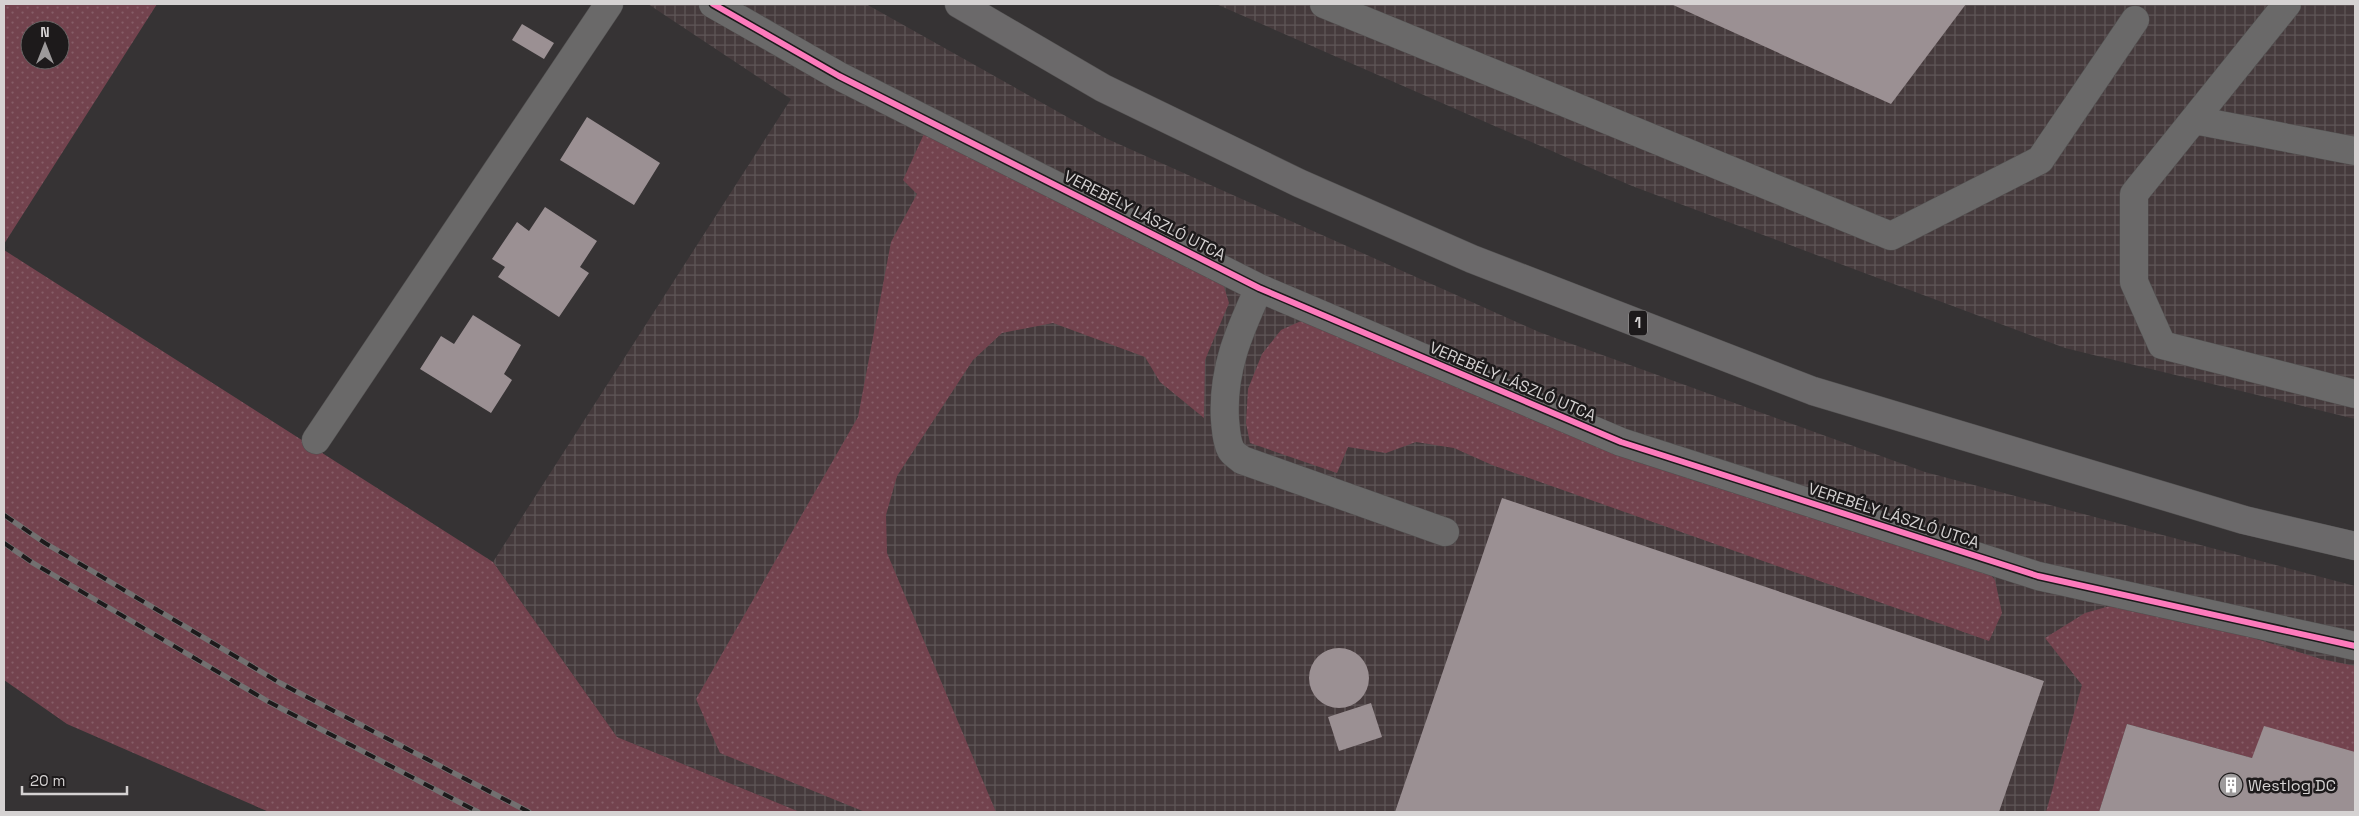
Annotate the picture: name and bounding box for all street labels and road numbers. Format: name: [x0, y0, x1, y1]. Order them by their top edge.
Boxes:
street label: VEREBÉLY LÁSZLÓ UTCA: [1060, 165, 1229, 265]
road number: 1: [1629, 310, 1647, 336]
street label: VEREBÉLY LÁSZLÓ UTCA: [1426, 337, 1599, 426]
street label: VEREBÉLY LÁSZLÓ UTCA: [1806, 478, 1982, 553]

